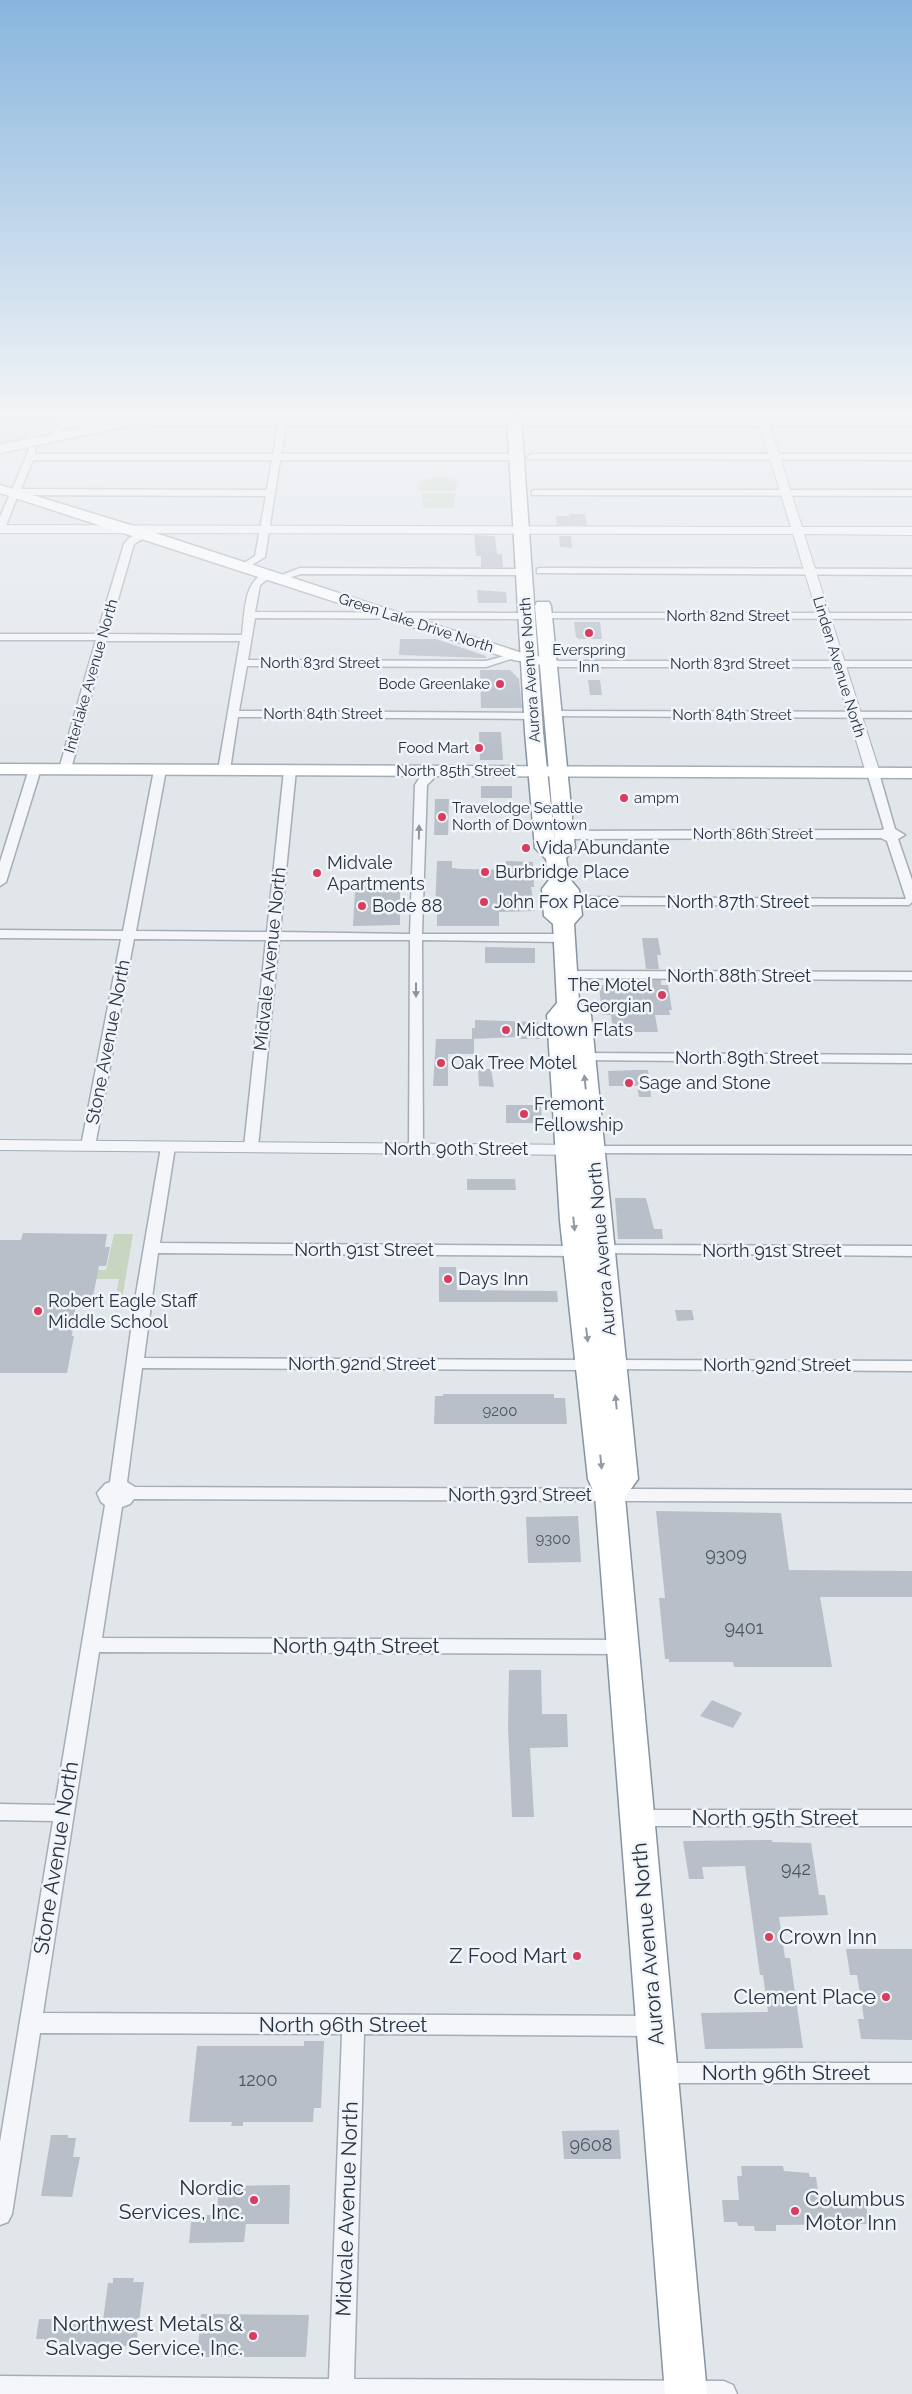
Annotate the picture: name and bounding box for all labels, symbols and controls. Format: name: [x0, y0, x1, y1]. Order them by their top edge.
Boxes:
street label: Green Lake Drive North: [336, 589, 496, 657]
street label: Linden Avenue North: [809, 594, 869, 740]
street label: Interlake Avenue North: [60, 597, 122, 755]
street label: Aurora Avenue North: [516, 597, 544, 743]
street label: North 82nd Street: [666, 607, 790, 625]
marker: Everspring Inn: [583, 627, 595, 639]
place label: Everspring Inn: [552, 641, 626, 676]
street label: North 83rd Street: [260, 654, 380, 672]
street label: North 83rd Street: [670, 655, 790, 673]
place label: Bode Greenlake: [378, 675, 490, 693]
marker: Bode Greenlake: [494, 678, 506, 690]
street label: North 84th Street: [263, 705, 383, 723]
street label: North 84th Street: [672, 706, 792, 724]
place label: Food Mart: [398, 739, 469, 757]
marker: Food Mart: [473, 742, 485, 754]
street label: North 85th Street: [396, 762, 516, 780]
place label: ampm: [634, 789, 679, 807]
marker: ampm: [618, 792, 630, 804]
place label: Travelodge Seattle North of Downtown: [452, 799, 587, 834]
marker: Travelodge Seattle North of Downtown: [436, 811, 448, 823]
one-way arrow: [416, 824, 424, 840]
street label: North 86th Street: [693, 825, 813, 843]
place label: Vida Abundante: [536, 837, 670, 858]
marker: Vida Abundante: [520, 842, 532, 854]
place label: Midvale Apartments: [327, 852, 425, 894]
place label: Burbridge Place: [495, 861, 630, 882]
street label: Midvale Avenue North: [249, 866, 290, 1052]
marker: Burbridge Place: [479, 866, 491, 878]
marker: Midvale Apartments: [311, 867, 323, 879]
place label: John Fox Place: [494, 891, 619, 912]
street label: North 87th Street: [666, 891, 810, 912]
place label: Bode 88: [372, 895, 442, 916]
marker: John Fox Place: [478, 896, 490, 908]
marker: Bode 88: [356, 900, 368, 912]
street label: Stone Avenue North: [81, 958, 134, 1126]
street label: North 88th Street: [667, 965, 811, 986]
place label: The Motel Georgian: [568, 974, 652, 1016]
one-way arrow: [412, 982, 420, 998]
marker: The Motel Georgian: [656, 989, 668, 1001]
place label: Midtown Flats: [516, 1019, 633, 1040]
marker: Midtown Flats: [500, 1024, 512, 1036]
street label: North 89th Street: [675, 1047, 819, 1068]
place label: Oak Tree Motel: [451, 1052, 577, 1073]
marker: Oak Tree Motel: [435, 1057, 447, 1069]
place label: Sage and Stone: [639, 1072, 771, 1093]
one-way arrow: [581, 1074, 589, 1090]
marker: Sage and Stone: [623, 1077, 635, 1089]
place label: Fremont Fellowship: [534, 1093, 623, 1135]
marker: Fremont Fellowship: [518, 1108, 530, 1120]
street label: North 90th Street: [384, 1138, 528, 1159]
street label: Aurora Avenue North: [583, 1161, 620, 1337]
one-way arrow: [570, 1217, 578, 1233]
street label: North 91st Street: [294, 1239, 434, 1260]
street label: North 91st Street: [702, 1240, 842, 1261]
place label: Days Inn: [458, 1268, 529, 1289]
marker: Days Inn: [442, 1273, 454, 1285]
place label: Robert Eagle Staff Middle School: [48, 1290, 198, 1332]
marker: Robert Eagle Staff Middle School: [32, 1305, 44, 1317]
one-way arrow: [583, 1327, 591, 1343]
street label: North 92nd Street: [288, 1353, 436, 1374]
street label: North 92nd Street: [703, 1354, 851, 1375]
one-way arrow: [612, 1394, 620, 1410]
house number: 9200: [483, 1402, 517, 1420]
one-way arrow: [597, 1454, 605, 1470]
street label: North 93rd Street: [448, 1484, 592, 1505]
house number: 9300: [535, 1530, 571, 1548]
house number: 9309: [705, 1544, 747, 1565]
house number: 9401: [724, 1617, 764, 1638]
street label: North 94th Street: [272, 1633, 440, 1658]
street label: Stone Avenue North: [28, 1759, 83, 1956]
street label: North 95th Street: [691, 1805, 859, 1830]
street label: Aurora Avenue North: [626, 1842, 669, 2047]
house number: 942: [781, 1858, 811, 1879]
place label: Crown Inn: [779, 1924, 877, 1949]
marker: Crown Inn: [763, 1931, 775, 1943]
place label: Z Food Mart: [449, 1943, 567, 1968]
marker: Z Food Mart: [571, 1950, 583, 1962]
place label: Clement Place: [733, 1984, 876, 2009]
marker: Clement Place: [880, 1991, 892, 2003]
street label: North 96th Street: [259, 2012, 427, 2037]
street label: North 96th Street: [702, 2060, 870, 2085]
house number: 1200: [238, 2069, 278, 2090]
street label: Midvale Avenue North: [330, 2101, 363, 2317]
house number: 9608: [569, 2134, 613, 2155]
place label: Nordic Services, Inc.: [119, 2175, 244, 2224]
place label: Columbus Motor Inn: [805, 2186, 905, 2235]
marker: Nordic Services, Inc.: [248, 2194, 260, 2206]
marker: Columbus Motor Inn: [789, 2205, 801, 2217]
place label: Northwest Metals & Salvage Service, Inc.: [45, 2311, 243, 2360]
marker: Northwest Metals & Salvage Service, Inc.: [247, 2330, 259, 2342]

